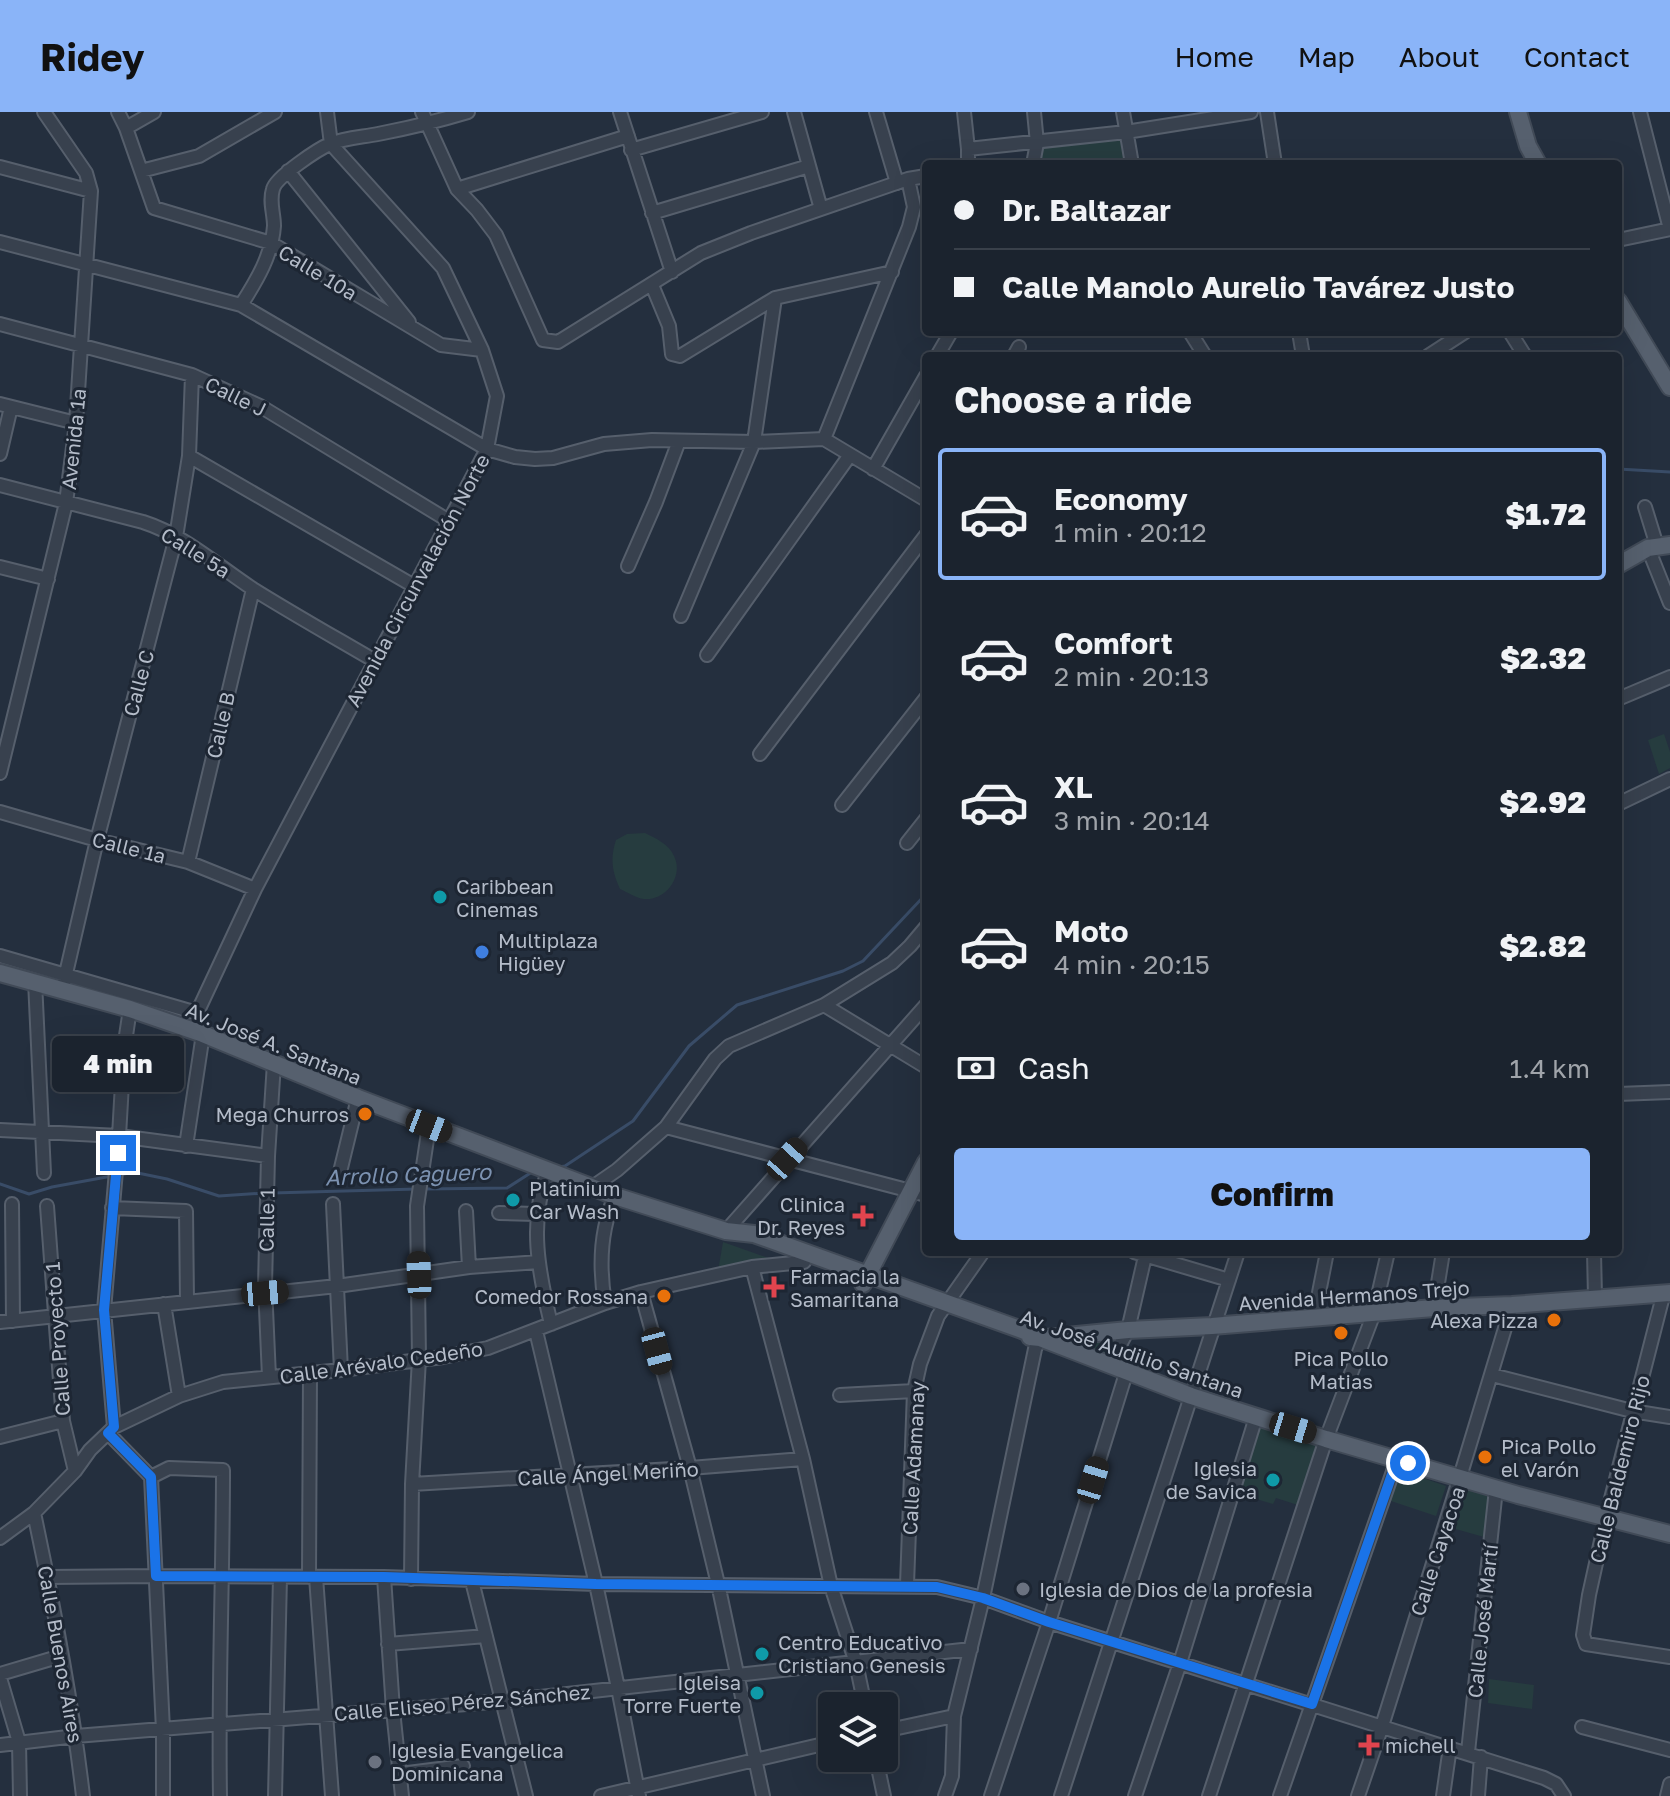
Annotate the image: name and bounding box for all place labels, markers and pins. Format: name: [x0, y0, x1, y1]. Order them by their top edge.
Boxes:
place label: Caribbean Cinemas: [456, 874, 554, 921]
marker: Caribbean Cinemas: [431, 888, 449, 906]
place label: Multiplaza Higüey: [498, 928, 598, 975]
marker: Multiplaza Higüey: [473, 943, 491, 961]
place label: Mega Churros: [216, 1102, 349, 1126]
marker: Mega Churros: [356, 1105, 374, 1123]
place label: Platinium Car Wash: [529, 1176, 620, 1223]
marker: Platinium Car Wash: [504, 1191, 522, 1209]
place label: Clinica Dr. Reyes: [757, 1192, 845, 1239]
marker: Clinica Dr. Reyes: [852, 1205, 874, 1227]
place label: Farmacia la Samaritana: [790, 1264, 900, 1311]
marker: Farmacia la Samaritana: [765, 1278, 783, 1296]
place label: Comedor Rossana: [475, 1284, 648, 1308]
marker: Comedor Rossana: [655, 1287, 673, 1305]
place label: Alexa Pizza: [1430, 1308, 1538, 1332]
marker: Alexa Pizza: [1545, 1311, 1563, 1329]
marker: Pica Pollo Matias: [1332, 1324, 1350, 1342]
place label: Pica Pollo Matias: [1293, 1346, 1389, 1393]
place label: Pica Pollo el Varón: [1501, 1434, 1596, 1481]
marker: Pica Pollo el Varón: [1476, 1448, 1494, 1466]
place label: Iglesia de Savica: [1166, 1456, 1257, 1503]
marker: Iglesia de Savica: [1264, 1471, 1282, 1489]
place label: Iglesia de Dios de la profesia: [1039, 1577, 1313, 1601]
marker: Iglesia de Dios de la profesia: [1014, 1580, 1032, 1598]
place label: Centro Educativo Cristiano Genesis: [778, 1630, 945, 1677]
marker: Centro Educativo Cristiano Genesis: [753, 1645, 771, 1663]
place label: Igleisa Torre Fuerte: [623, 1670, 741, 1717]
marker: Igleisa Torre Fuerte: [748, 1684, 766, 1702]
place label: michell: [1385, 1733, 1456, 1757]
marker: michell: [1360, 1736, 1378, 1754]
place label: Iglesia Evangelica Dominicana: [391, 1738, 564, 1785]
marker: Iglesia Evangelica Dominicana: [366, 1753, 384, 1771]

